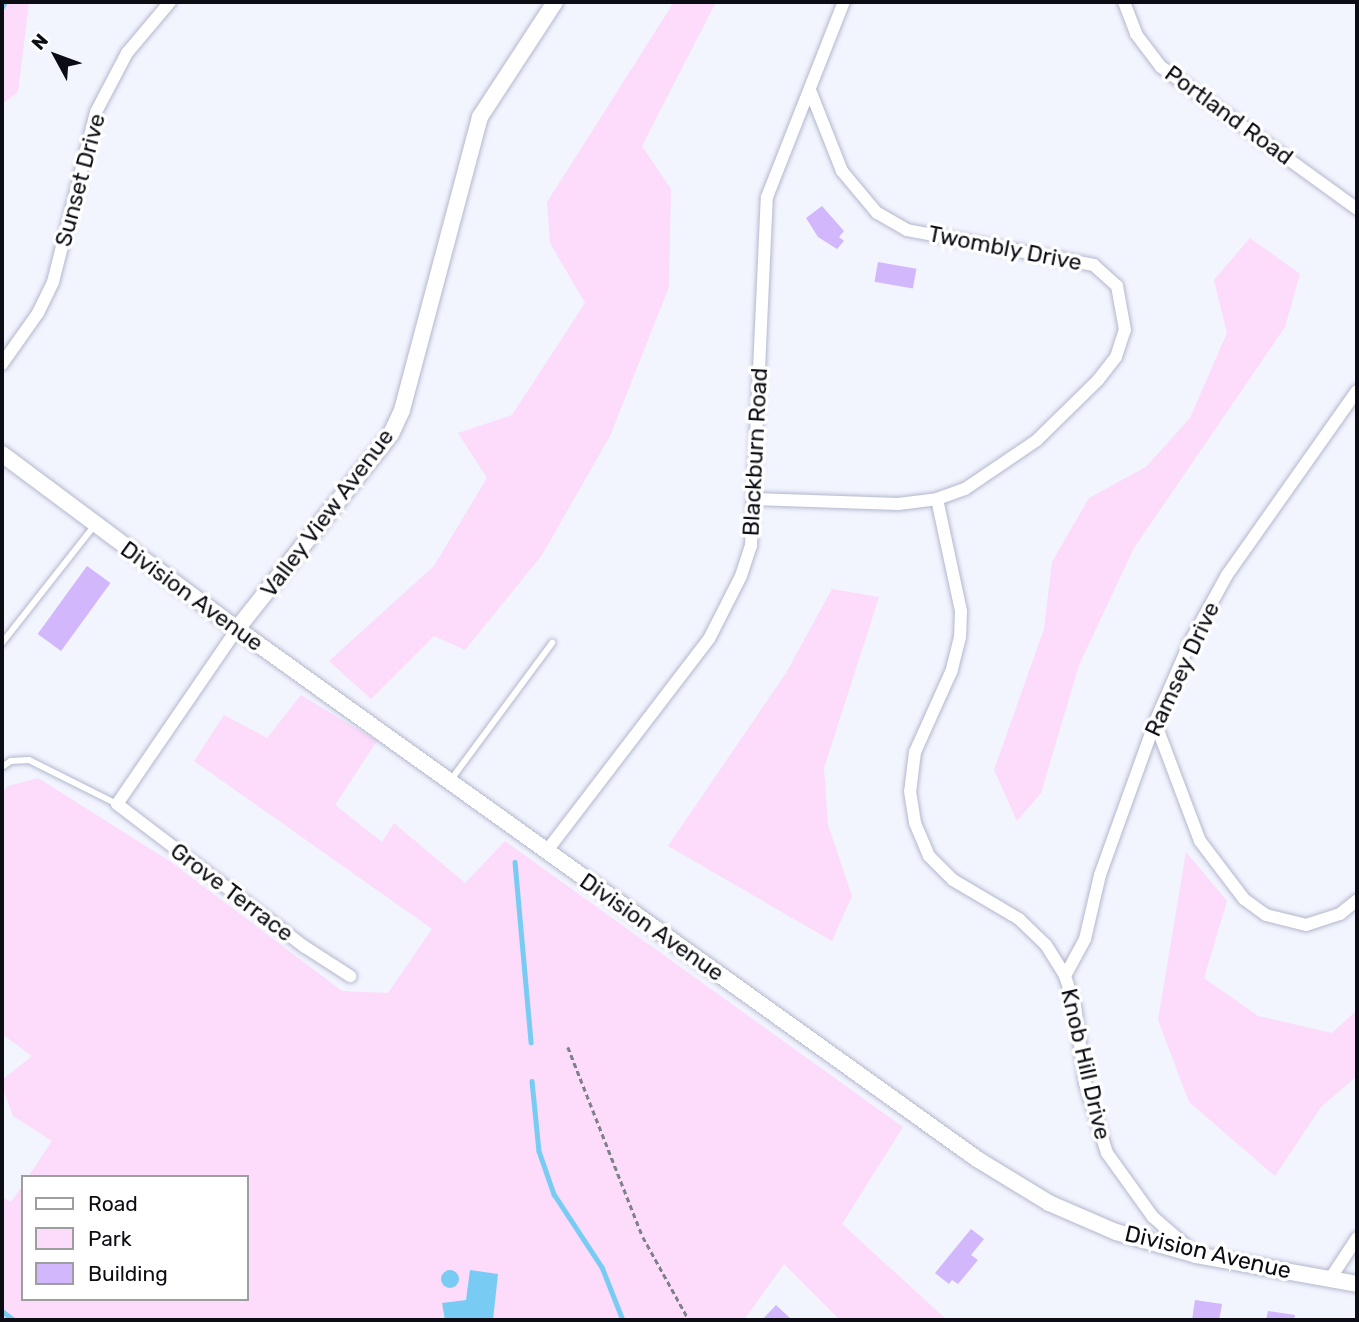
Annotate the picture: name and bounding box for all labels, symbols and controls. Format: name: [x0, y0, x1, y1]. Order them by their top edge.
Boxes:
north arrow: [21, 21, 91, 91]
text: N: [27, 29, 53, 55]
street label: Portland Road: [1160, 59, 1298, 171]
street label: Sunset Drive: [49, 110, 111, 250]
street label: Twombly Drive: [926, 220, 1084, 276]
street label: Blackburn Road: [737, 367, 773, 537]
street label: Valley View Avenue: [254, 422, 400, 604]
street label: Division Avenue: [115, 535, 269, 657]
street label: Ramsey Drive: [1139, 597, 1225, 741]
street label: Grove Terrace: [165, 837, 299, 947]
street label: Division Avenue: [574, 867, 730, 987]
street label: Knob Hill Drive: [1055, 986, 1117, 1142]
legend: [21, 1175, 248, 1301]
text: Road: [88, 1191, 138, 1216]
street label: Division Avenue: [1122, 1219, 1294, 1285]
text: Park: [88, 1226, 132, 1251]
text: Building: [88, 1261, 168, 1286]

